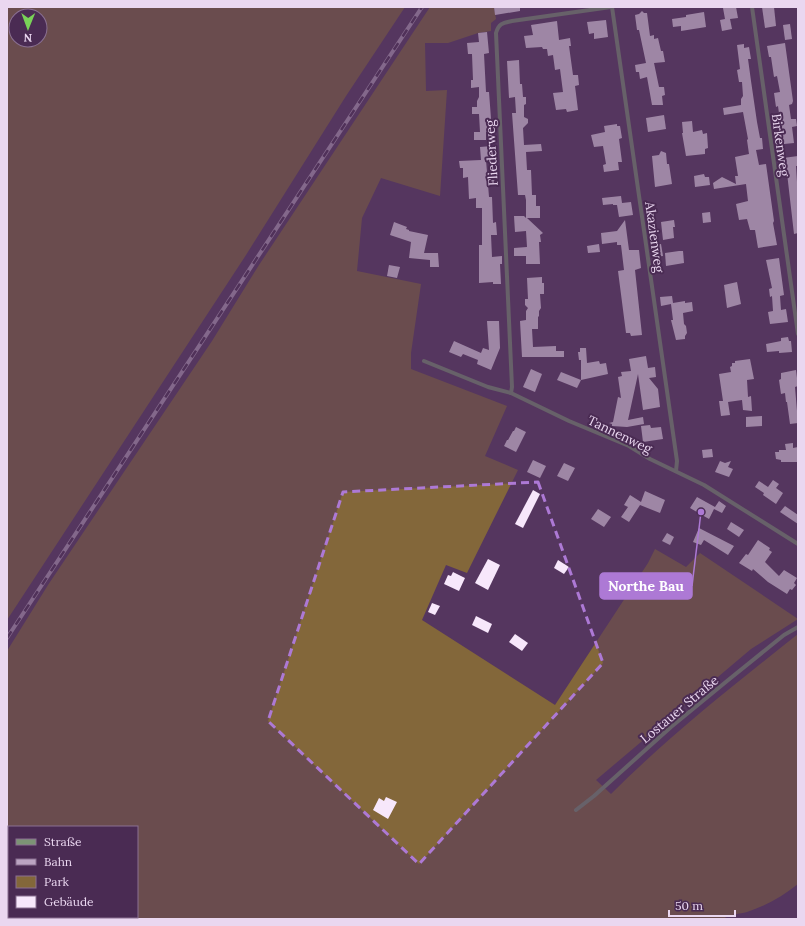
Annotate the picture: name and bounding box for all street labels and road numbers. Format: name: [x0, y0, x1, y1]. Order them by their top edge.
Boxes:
street label: Birkenweg: [768, 113, 793, 178]
street label: Fliederweg: [481, 119, 502, 187]
street label: Akazienweg: [641, 200, 668, 274]
street label: Tannenweg: [585, 412, 656, 458]
street label: Lostauer Straße: [637, 672, 722, 747]

